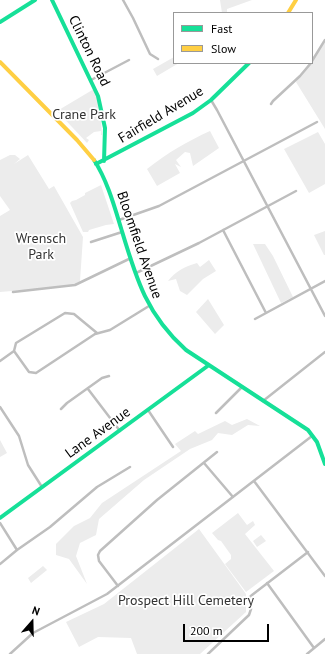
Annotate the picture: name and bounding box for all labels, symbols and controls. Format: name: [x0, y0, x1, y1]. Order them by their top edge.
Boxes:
legend: [173, 12, 313, 64]
street label: Clinton Road: [65, 13, 113, 89]
text: Fast: [211, 21, 232, 36]
text: Slow: [211, 41, 236, 56]
street label: Fairfield Avenue: [115, 83, 207, 147]
park label: Crane Park: [52, 107, 116, 123]
street label: Bloomfield Avenue: [113, 189, 165, 301]
park label: Wrensch Park: [16, 231, 66, 264]
street label: Lane Avenue: [62, 404, 134, 462]
park label: Prospect Hill Cemetery: [118, 593, 254, 609]
north arrow: [12, 602, 52, 642]
text: N: [30, 603, 42, 619]
scale bar: [185, 616, 271, 642]
text: 200 m: [190, 623, 223, 638]

